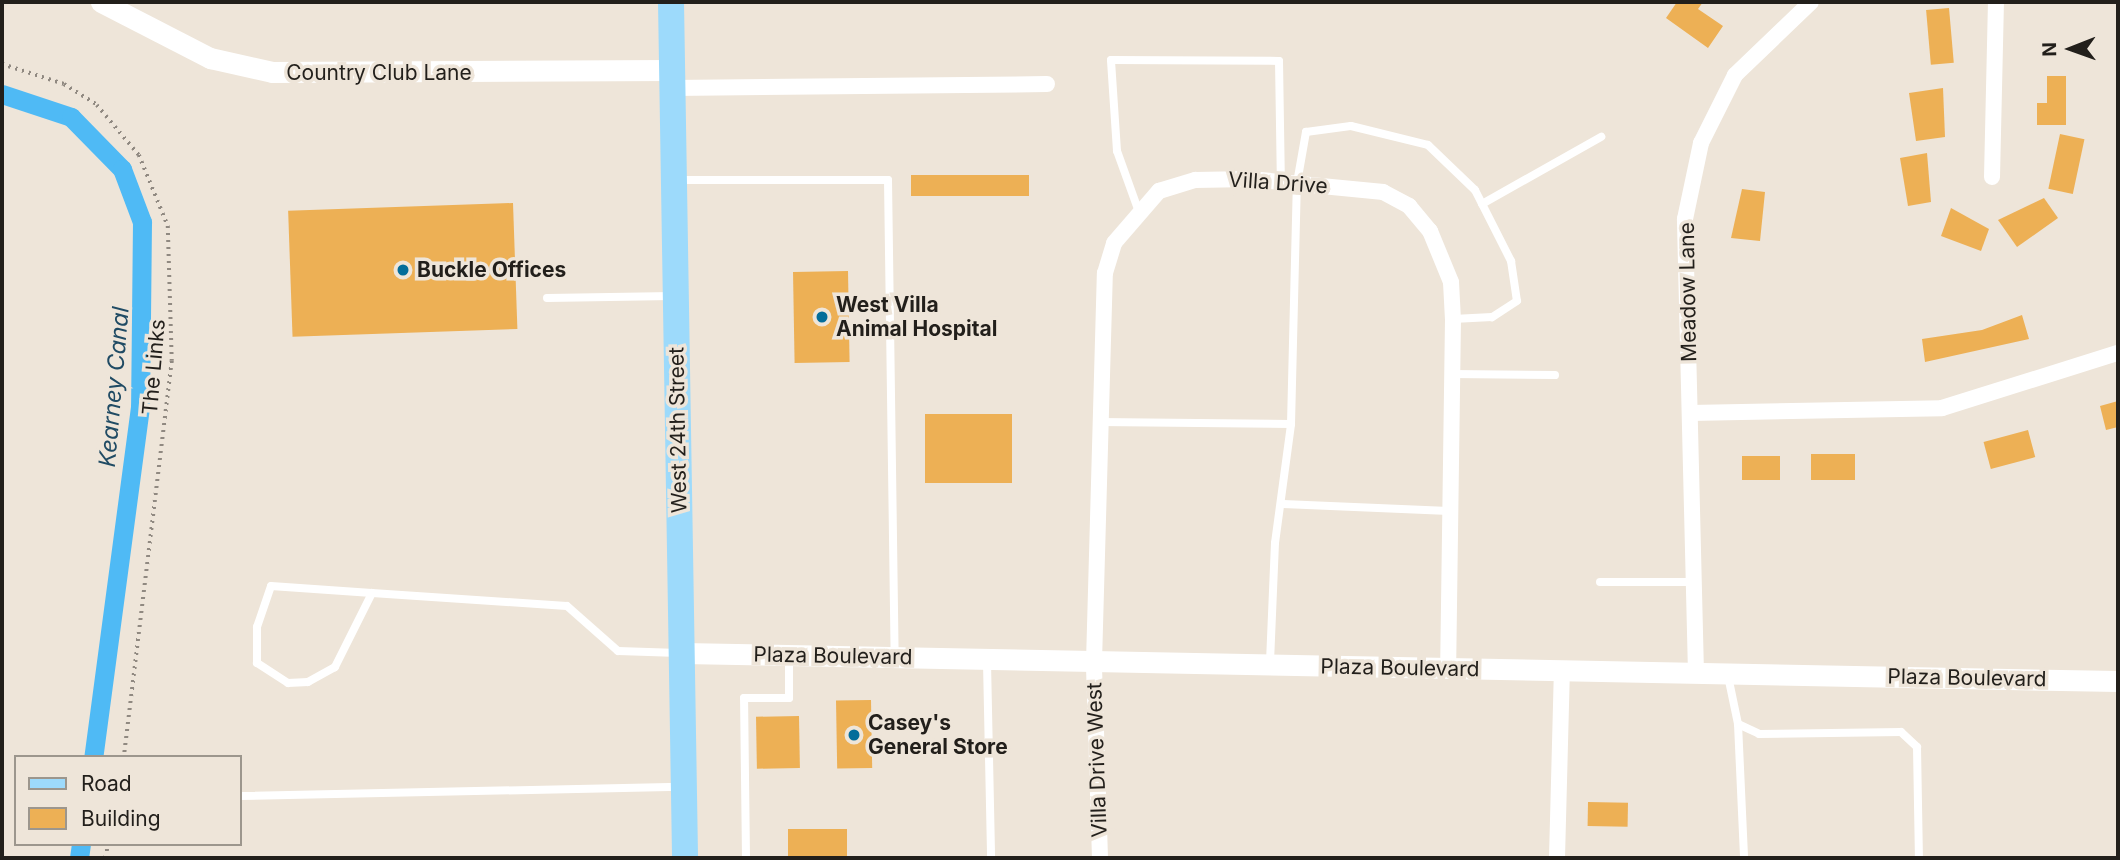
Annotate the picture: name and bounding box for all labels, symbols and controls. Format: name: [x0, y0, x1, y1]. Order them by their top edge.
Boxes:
north arrow: [2036, 14, 2106, 84]
text: N: [2038, 42, 2061, 57]
street label: Country Club Lane: [286, 60, 472, 86]
street label: Villa Drive: [1227, 167, 1329, 199]
street label: Meadow Lane: [1674, 222, 1702, 362]
place label: Buckle Offices: [417, 257, 566, 283]
marker: Buckle Offices: [395, 262, 411, 278]
place label: West Villa Animal Hospital: [836, 292, 997, 342]
water label: Kearney Canal: [93, 306, 135, 468]
marker: West Villa Animal Hospital: [814, 309, 830, 325]
street label: The Links: [137, 318, 171, 416]
street label: West 24th Street: [664, 347, 692, 513]
street label: Plaza Boulevard: [753, 642, 913, 670]
street label: Plaza Boulevard: [1320, 654, 1480, 682]
street label: Plaza Boulevard: [1887, 664, 2047, 692]
street label: Villa Drive West: [1082, 682, 1112, 838]
place label: Casey's General Store: [868, 710, 1008, 760]
marker: Casey's General Store: [846, 727, 862, 743]
legend: [14, 755, 242, 846]
text: Road: [81, 771, 132, 796]
text: Building: [81, 806, 161, 831]

